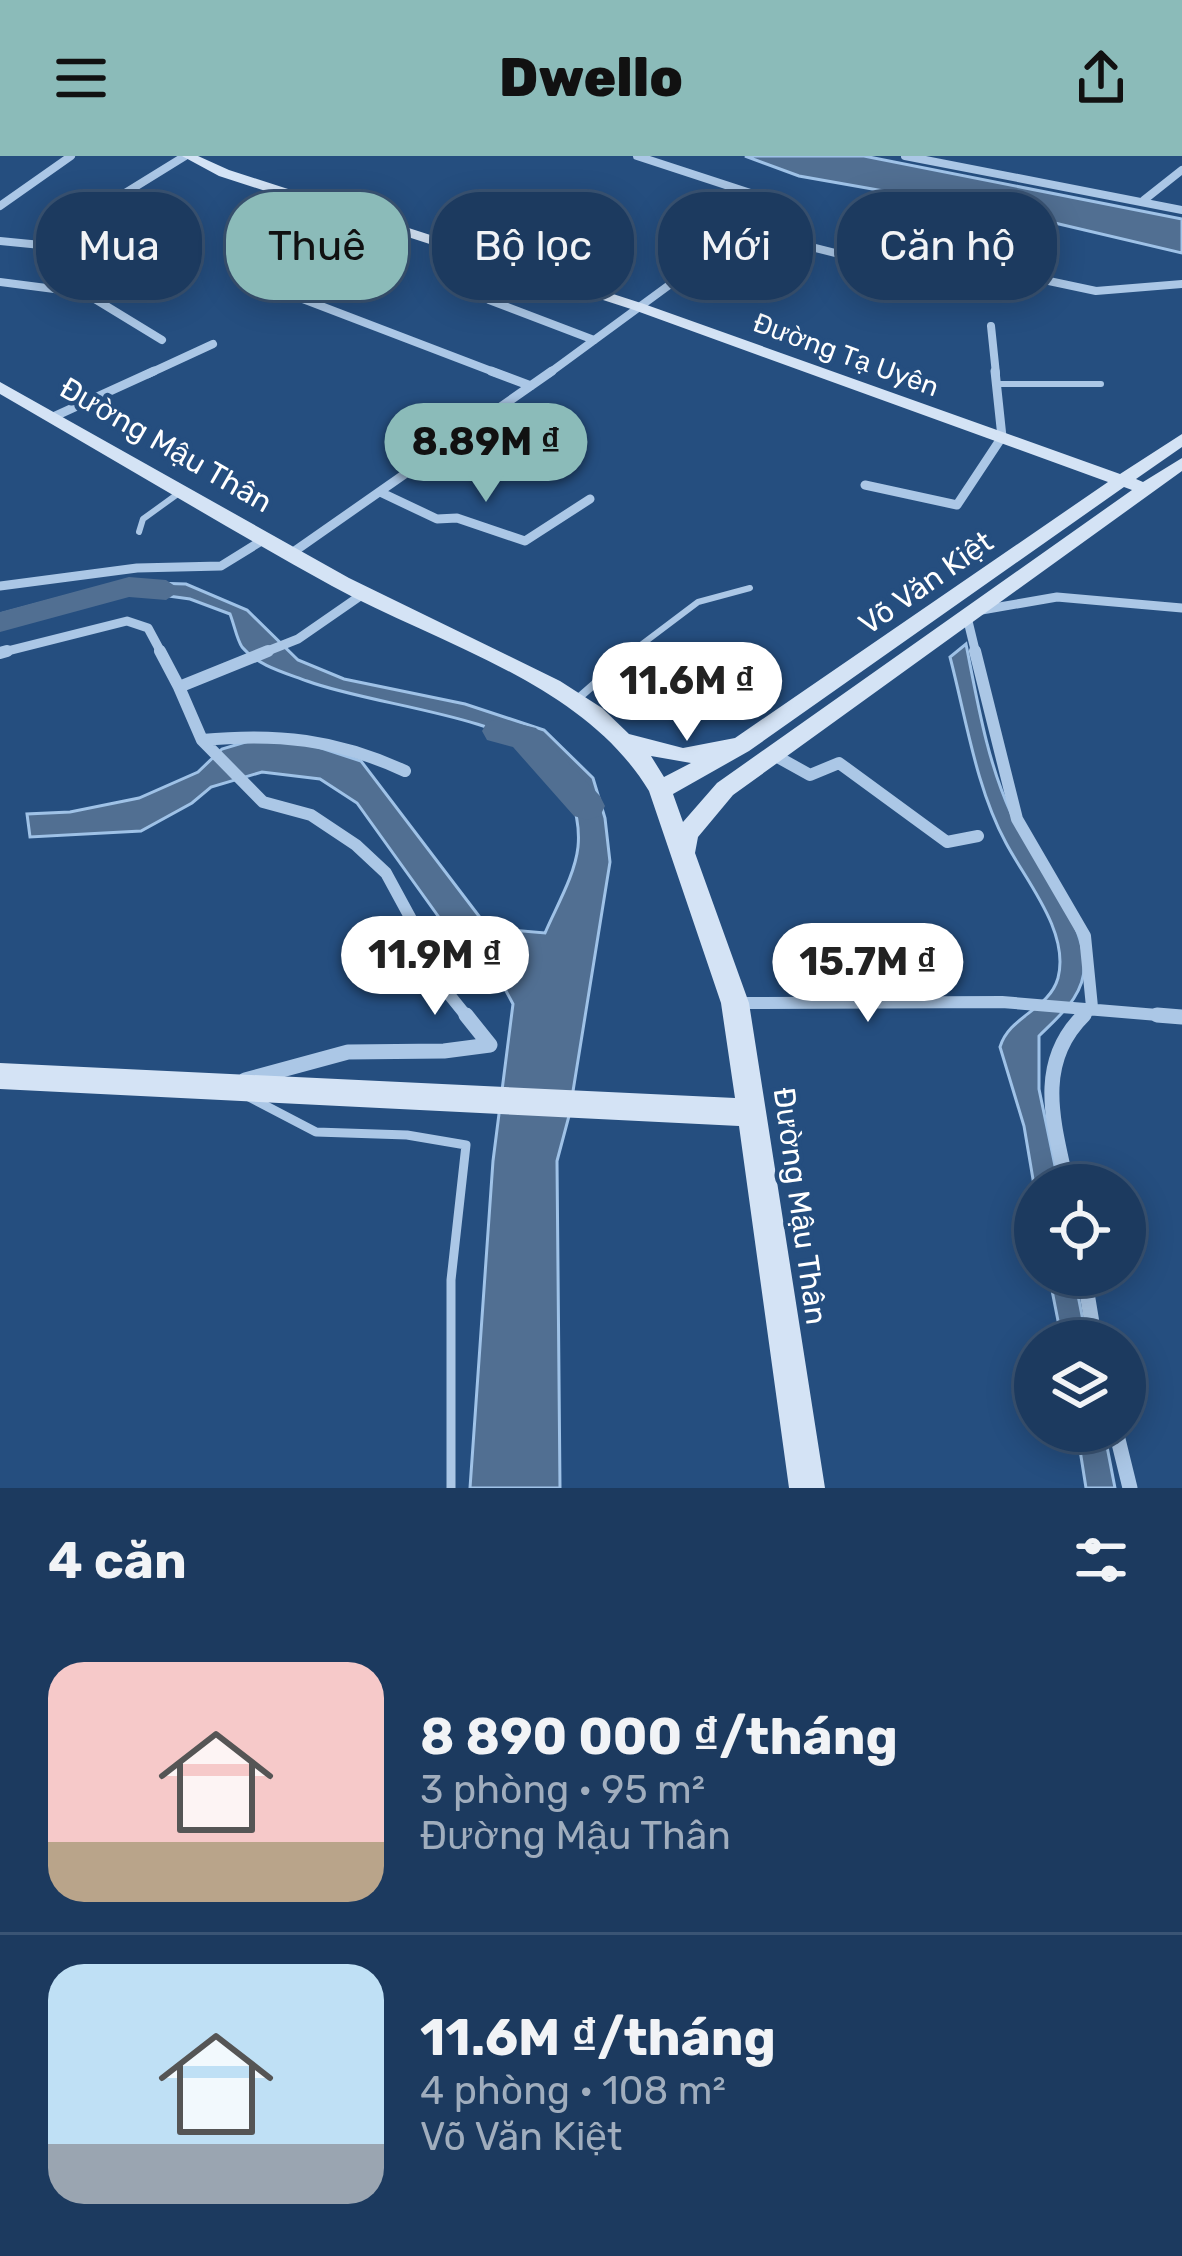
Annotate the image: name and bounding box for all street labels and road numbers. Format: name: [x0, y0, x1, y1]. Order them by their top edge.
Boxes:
street label: Đường Tạ Uyên: [749, 307, 943, 403]
street label: Đường Mậu Thân: [53, 370, 279, 520]
street label: Võ Văn Kiệt: [852, 523, 1000, 642]
street label: Đường Mậu Thân: [766, 1085, 834, 1327]

